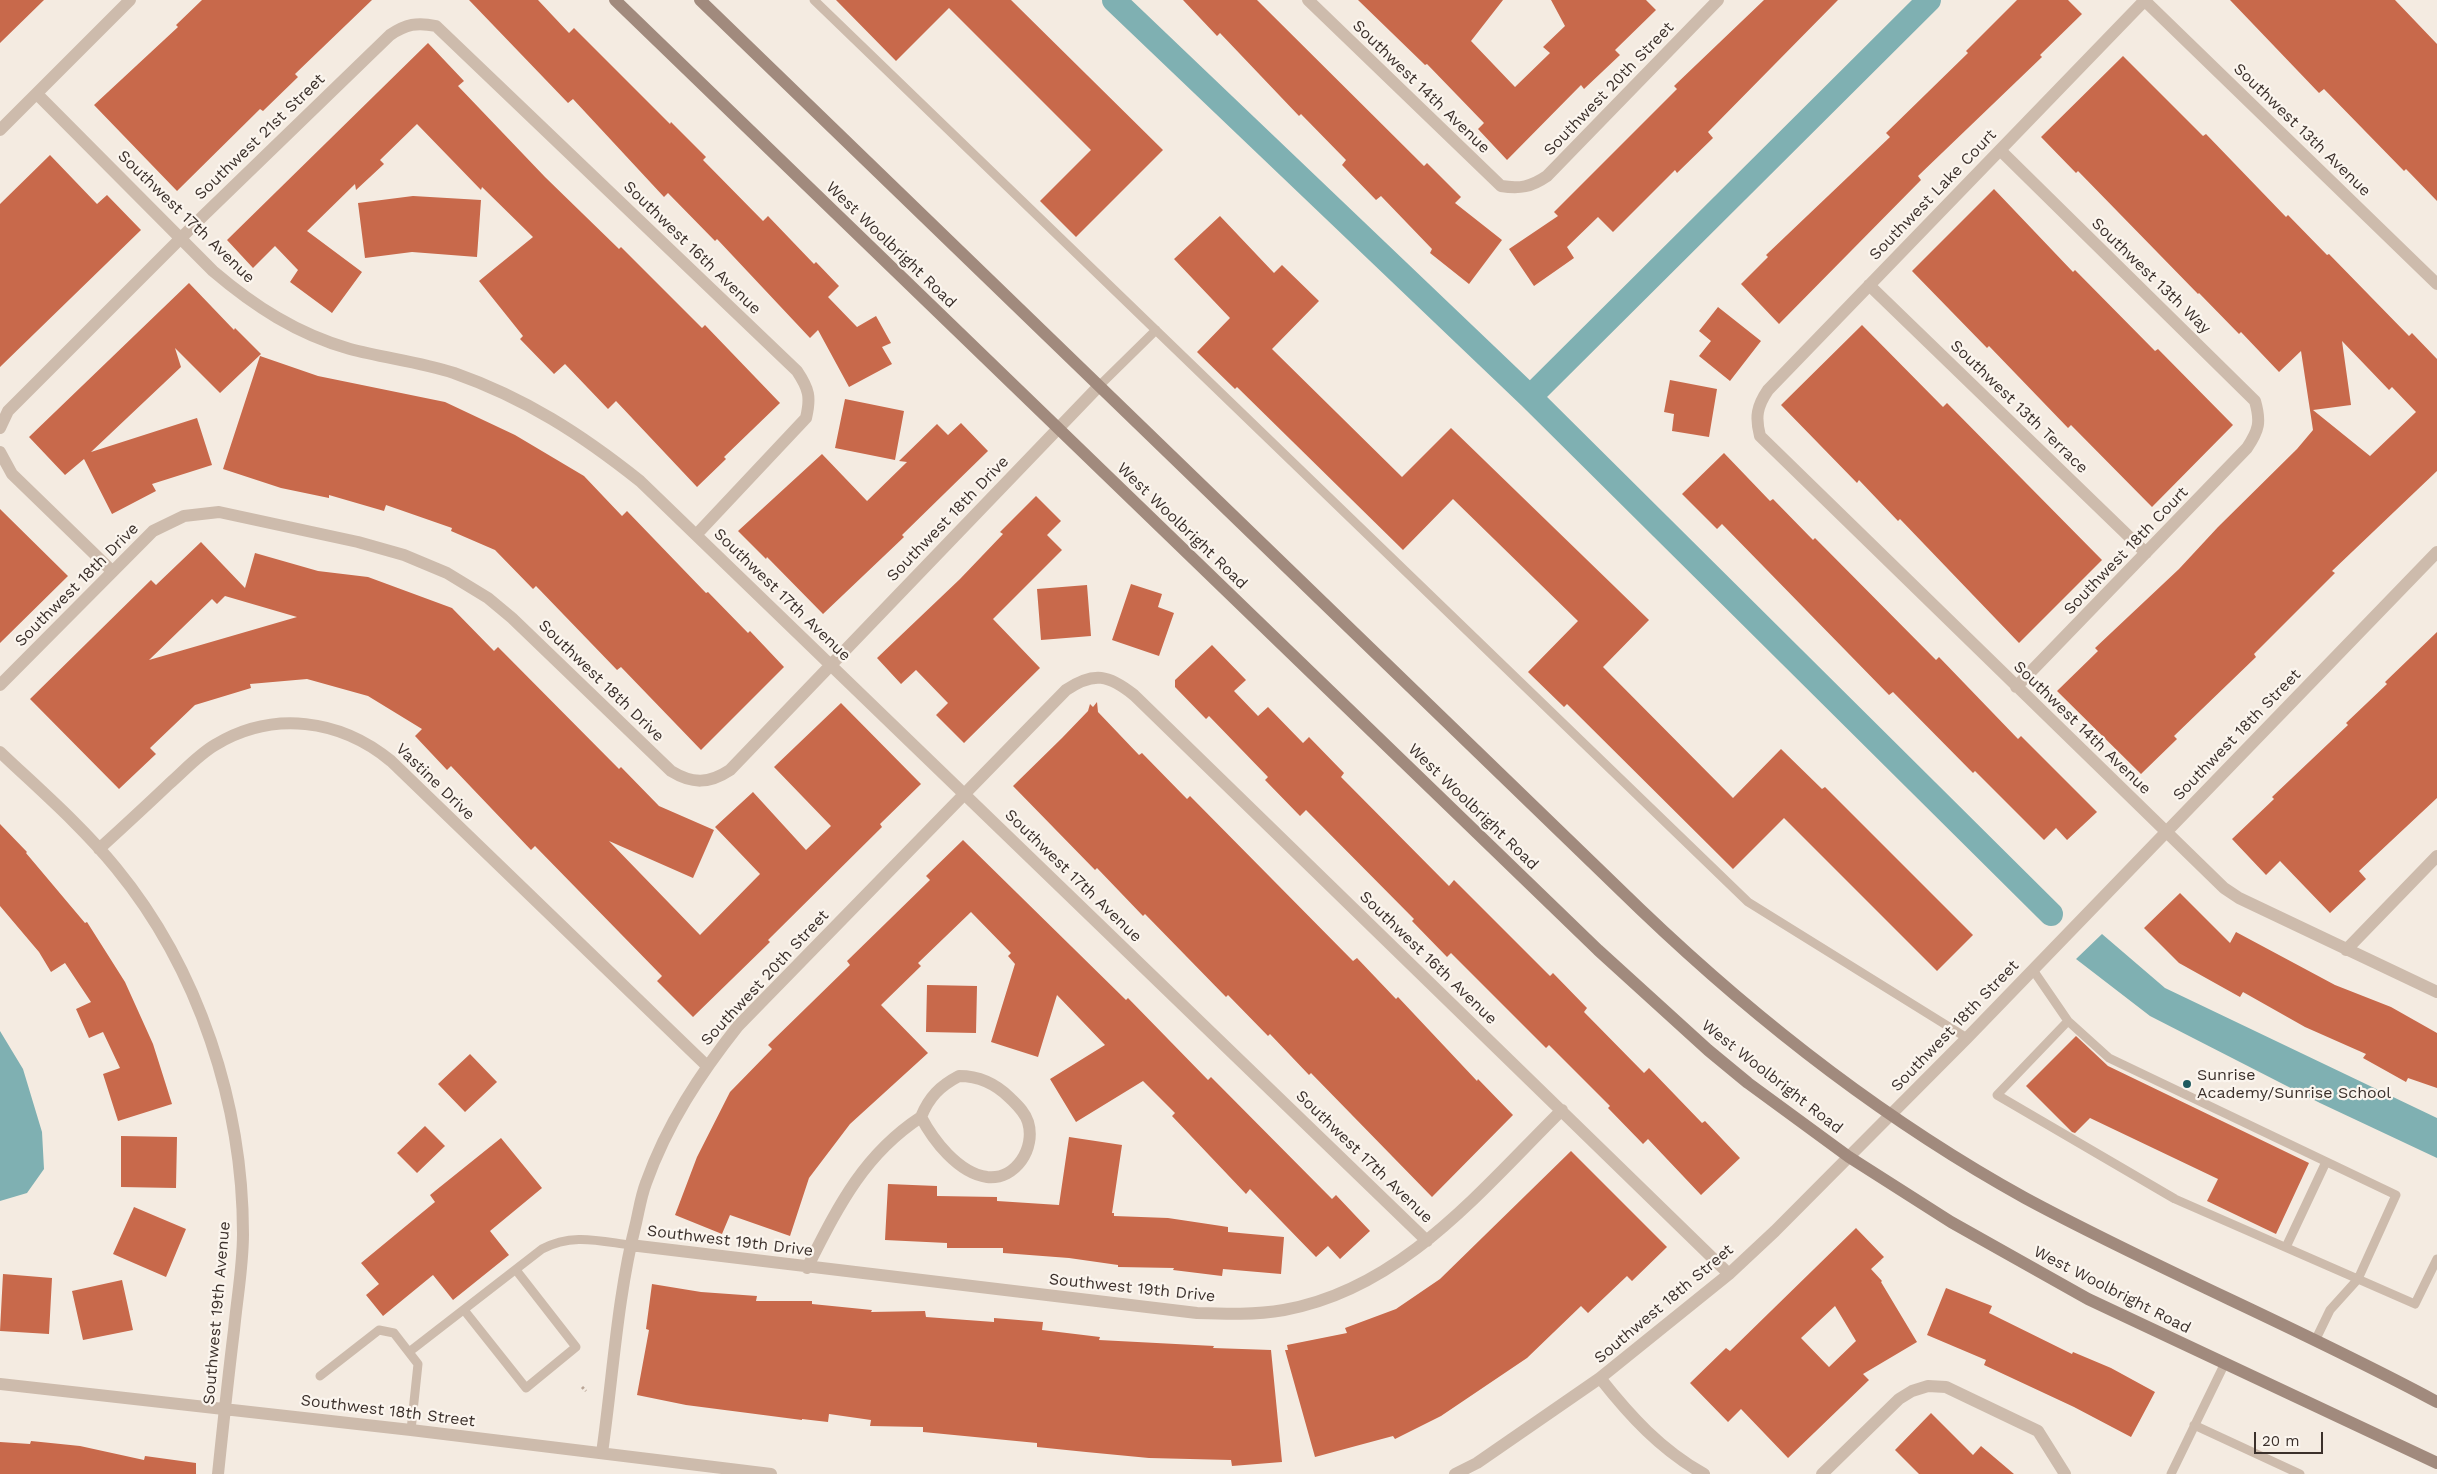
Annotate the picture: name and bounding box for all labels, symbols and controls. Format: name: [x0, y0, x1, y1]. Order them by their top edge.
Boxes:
street label: Southwest 14th Avenue: [1348, 16, 1494, 158]
street label: Southwest 20th Street: [1540, 18, 1678, 160]
street label: Southwest 13th Avenue: [2229, 59, 2375, 201]
street label: Southwest 21st Street: [191, 70, 329, 204]
street label: Southwest Lake Court: [1866, 126, 2000, 264]
street label: Southwest 17th Avenue: [114, 147, 258, 287]
street label: Southwest 16th Avenue: [619, 177, 765, 319]
street label: West Woolbright Road: [822, 178, 960, 312]
street label: Southwest 13th Way: [2087, 214, 2215, 338]
street label: Southwest 13th Terrace: [1946, 336, 2092, 478]
street label: Southwest 18th Drive: [883, 452, 1013, 586]
street label: West Woolbright Road: [1113, 459, 1251, 593]
street label: Southwest 18th Court: [2060, 483, 2192, 619]
street label: Southwest 18th Drive: [11, 519, 143, 651]
street label: Southwest 17th Avenue: [710, 525, 854, 665]
street label: Southwest 18th Drive: [534, 616, 668, 746]
street label: Southwest 14th Avenue: [2009, 657, 2155, 799]
street label: Southwest 18th Street: [2169, 665, 2305, 805]
street label: Vastine Drive: [392, 740, 478, 824]
street label: West Woolbright Road: [1404, 740, 1542, 874]
street label: Southwest 17th Avenue: [1001, 806, 1145, 946]
street label: Southwest 16th Avenue: [1355, 887, 1501, 1029]
street label: Southwest 20th Street: [697, 906, 833, 1050]
street label: Southwest 18th Street: [1887, 956, 2023, 1096]
street label: West Woolbright Road: [1698, 1016, 1846, 1138]
place label: Sunrise Academy/Sunrise School: [2197, 1065, 2391, 1103]
marker: Sunrise Academy/Sunrise School: [2181, 1078, 2193, 1090]
street label: Southwest 17th Avenue: [1292, 1087, 1436, 1227]
street label: Southwest 19th Avenue: [199, 1221, 235, 1405]
street label: Southwest 19th Drive: [646, 1221, 814, 1261]
street label: Southwest 18th Street: [1591, 1240, 1737, 1368]
street label: West Woolbright Road: [2030, 1242, 2194, 1338]
street label: Southwest 19th Drive: [1048, 1270, 1216, 1306]
street label: Southwest 18th Street: [300, 1391, 476, 1431]
scale bar: [2257, 1422, 2326, 1454]
text: 20 m: [2262, 1432, 2300, 1450]

